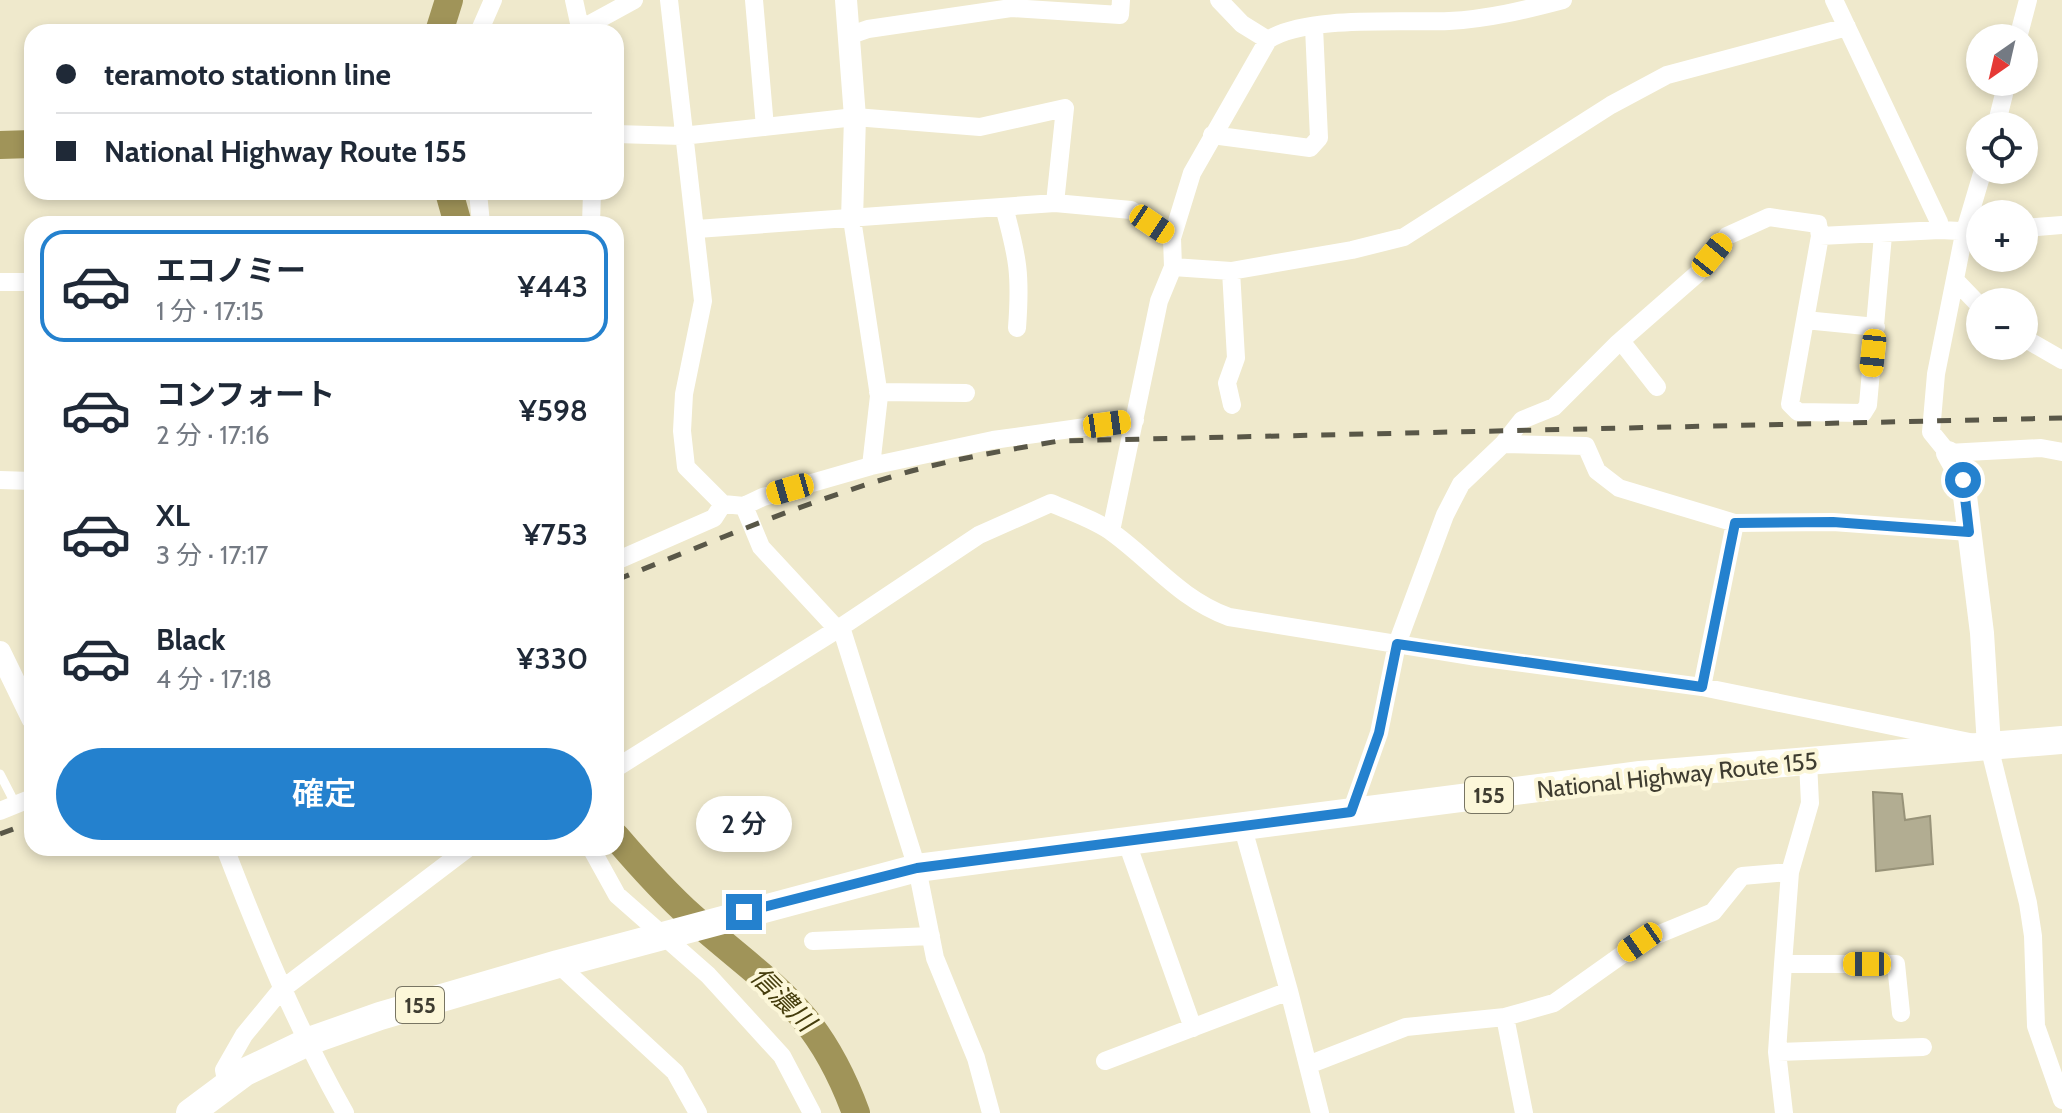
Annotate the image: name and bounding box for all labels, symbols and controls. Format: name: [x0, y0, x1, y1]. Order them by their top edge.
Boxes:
north arrow: [1966, 24, 2038, 96]
map controls: [1966, 24, 2038, 360]
text: teramoto stationn line: [104, 56, 391, 93]
button: locate: [1966, 112, 2038, 184]
text: National Highway Route 155: [104, 133, 467, 170]
button: +: [1966, 200, 2038, 272]
car: [1125, 201, 1179, 247]
car: [1688, 229, 1736, 281]
icon: car: [60, 250, 132, 322]
text: エコノミー: [156, 252, 306, 289]
text: ¥443: [518, 268, 588, 305]
button: −: [1966, 288, 2038, 360]
text: 1 分 · 17:15: [156, 295, 264, 327]
car: [1859, 328, 1887, 378]
icon: car: [60, 374, 132, 446]
text: コンフォート: [156, 376, 335, 413]
text: ¥598: [519, 392, 588, 429]
car: [1082, 409, 1132, 439]
text: 2 分 · 17:16: [156, 419, 270, 451]
route start: [1945, 462, 1981, 498]
car: [764, 471, 816, 507]
text: XL: [156, 497, 190, 534]
icon: car: [60, 498, 132, 570]
text: ¥753: [523, 516, 588, 553]
text: 3 分 · 17:17: [156, 539, 268, 571]
text: Black: [156, 621, 226, 658]
icon: car: [60, 622, 132, 694]
text: ¥330: [517, 640, 588, 677]
text: 4 分 · 17:18: [156, 663, 272, 695]
street label: National Highway Route 155: [1535, 746, 1819, 804]
button: 確定: [56, 748, 592, 840]
road number: 155: [1465, 777, 1513, 813]
callout: 2 分: [696, 796, 792, 852]
text: 2 分: [721, 808, 767, 840]
route end: [726, 894, 762, 930]
car: [1613, 918, 1667, 966]
car: [1843, 952, 1891, 976]
water label: 信濃川: [744, 960, 824, 1040]
road number: 155: [396, 987, 444, 1023]

